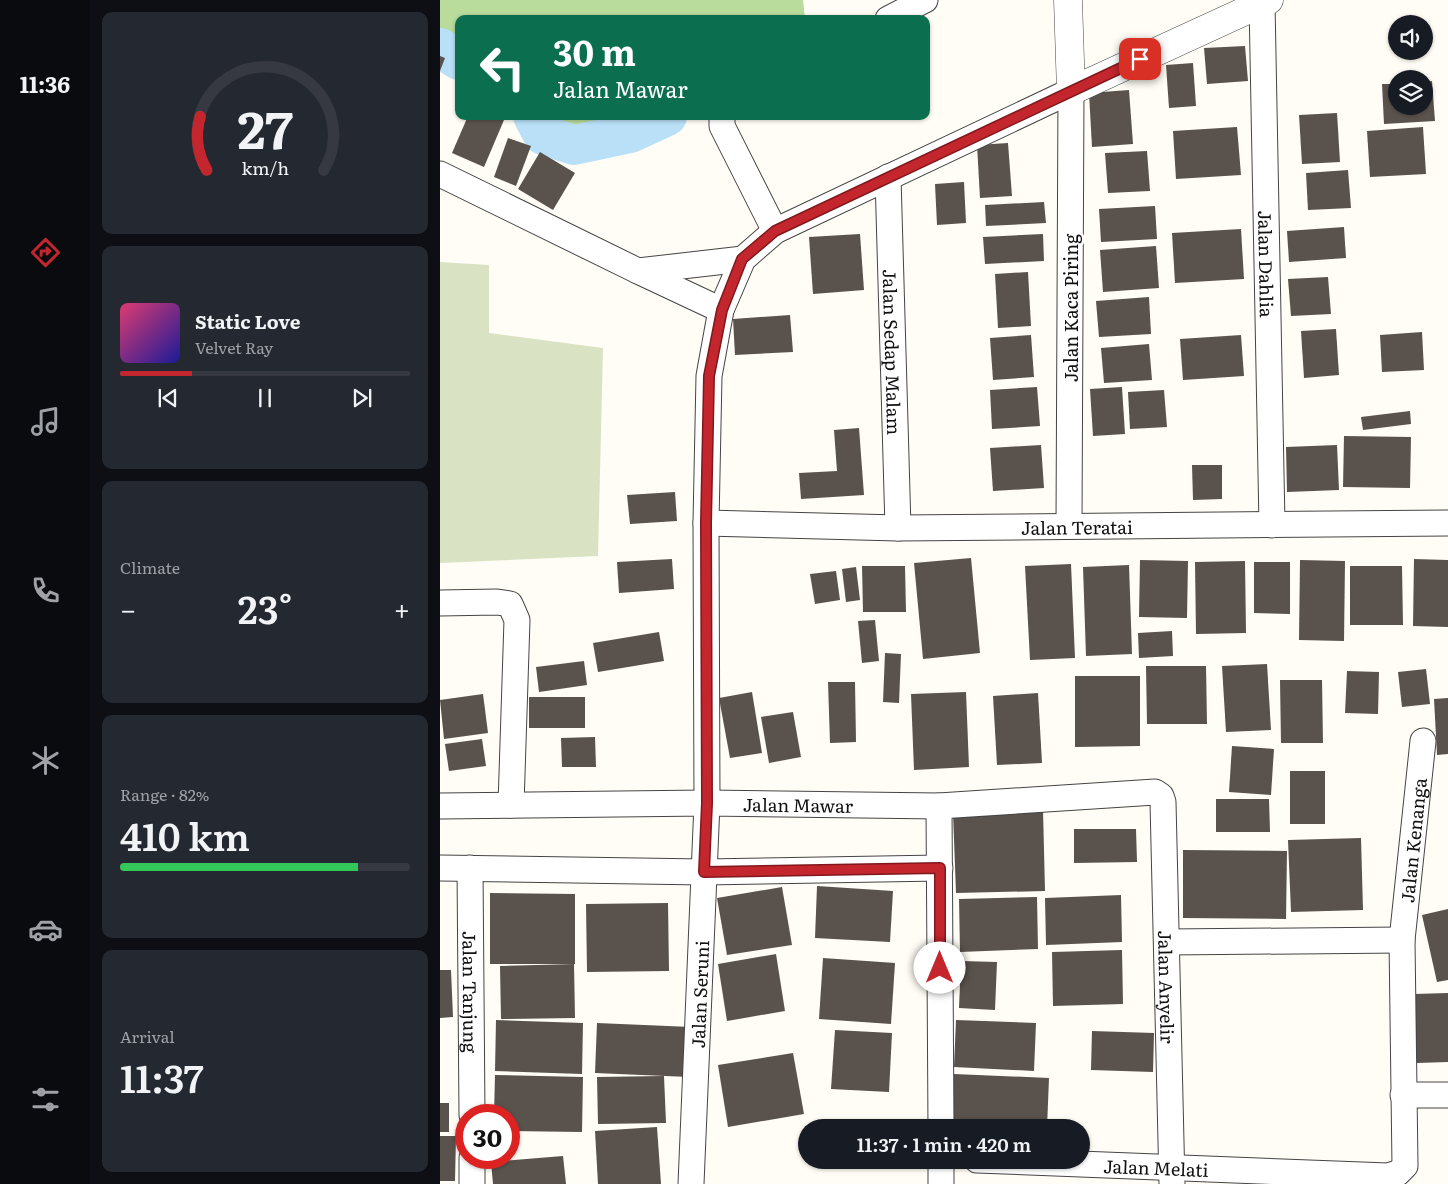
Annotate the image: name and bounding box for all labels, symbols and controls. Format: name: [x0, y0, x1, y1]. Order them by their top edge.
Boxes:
map controls: [1388, 15, 1433, 115]
button: sound: [1388, 15, 1433, 60]
text: 30 m: [553, 25, 636, 77]
icon: left: [470, 35, 535, 100]
pin: [1119, 38, 1161, 80]
icon: arrive: [1126, 45, 1154, 73]
text: 11:36: [20, 67, 70, 100]
button: layers: [1388, 70, 1433, 115]
text: Jalan Mawar: [553, 72, 688, 105]
text: 27: [237, 88, 293, 165]
text: km/h: [241, 154, 289, 181]
street label: Jalan Dahlia: [1252, 210, 1282, 318]
street label: Jalan Kaca Piring: [1057, 233, 1084, 382]
icon: directions: [28, 235, 63, 270]
street label: Jalan Sedap Malam: [877, 269, 909, 435]
text: Static Love: [195, 307, 300, 335]
text: Velvet Ray: [195, 335, 273, 359]
icon: previous: [154, 384, 182, 412]
icon: pause: [251, 384, 279, 412]
icon: next: [348, 384, 376, 412]
icon: music: [28, 404, 63, 439]
street label: Jalan Teratai: [1021, 512, 1133, 540]
text: Climate: [120, 555, 180, 579]
icon: phone: [28, 573, 63, 608]
text: 23°: [238, 579, 292, 636]
text: −: [120, 587, 136, 629]
text: +: [394, 587, 410, 629]
icon: climate: [28, 743, 63, 778]
street label: Jalan Kenanga: [1393, 776, 1433, 904]
text: Range · 82%: [120, 782, 209, 806]
street label: Jalan Mawar: [743, 790, 854, 818]
text: 410 km: [120, 806, 250, 863]
icon: car: [28, 912, 63, 947]
street label: Jalan Anyelir: [1153, 930, 1182, 1044]
street label: Jalan Tanjung: [457, 931, 485, 1054]
street label: Jalan Seruni: [683, 940, 715, 1049]
position arrow: [913, 941, 965, 993]
text: Arrival: [120, 1024, 175, 1048]
text: 11:37: [120, 1048, 204, 1105]
icon: filters: [28, 1082, 63, 1117]
speed limit sign: 30: [455, 1104, 520, 1169]
text: 11:37 · 1 min · 420 m: [857, 1130, 1031, 1158]
street label: Jalan Melati: [1103, 1151, 1209, 1183]

